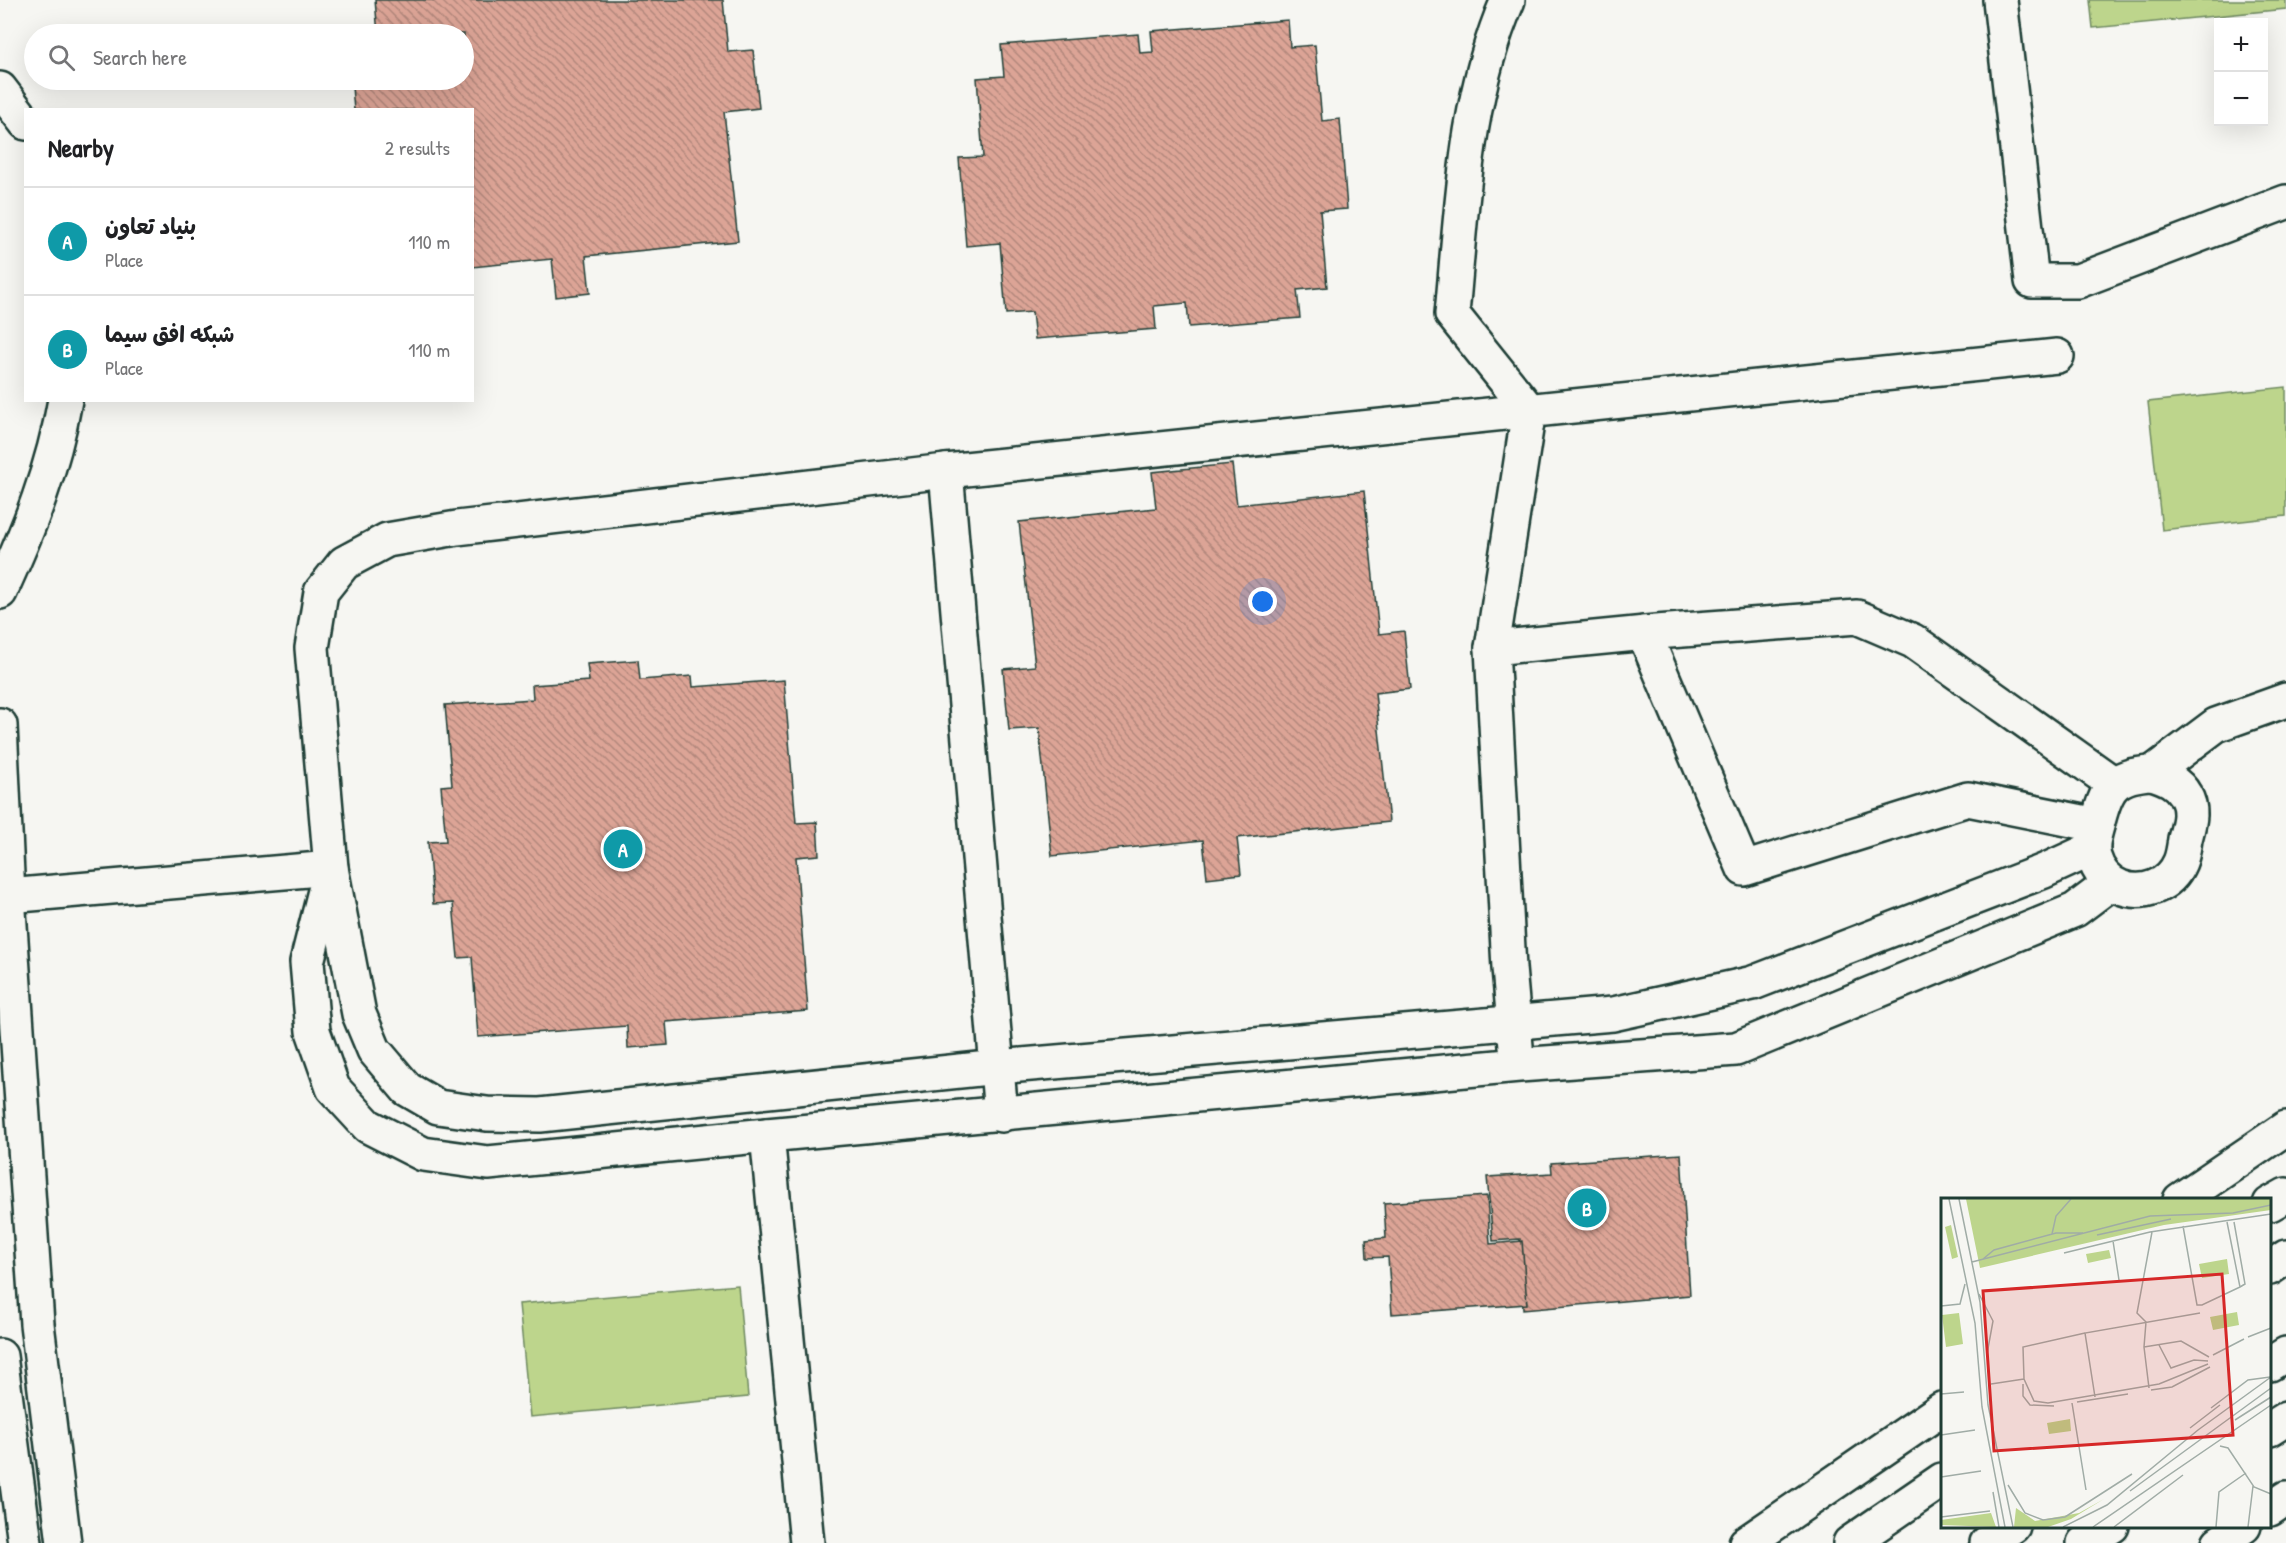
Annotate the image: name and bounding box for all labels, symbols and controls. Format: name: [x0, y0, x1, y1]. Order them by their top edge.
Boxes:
map controls: [2214, 18, 2268, 126]
button: +: [2214, 18, 2268, 72]
search box: [24, 24, 474, 90]
icon: search: [45, 41, 78, 74]
text: Search here: [93, 42, 187, 72]
button: −: [2214, 72, 2268, 126]
text: Nearby: [48, 130, 114, 165]
text: 2 results: [385, 134, 450, 161]
text: بنیاد تعاون: [105, 211, 196, 241]
text: A: [63, 228, 72, 255]
text: 110 m: [408, 228, 450, 255]
text: Place: [105, 246, 144, 273]
text: شبکه افق سیما: [105, 319, 234, 349]
text: B: [62, 336, 73, 363]
text: 110 m: [408, 336, 450, 363]
text: Place: [105, 354, 144, 381]
your location: [1248, 587, 1277, 616]
pin: A: [604, 826, 642, 872]
pin: B: [1568, 1186, 1606, 1230]
inset map: [1941, 1198, 2271, 1528]

